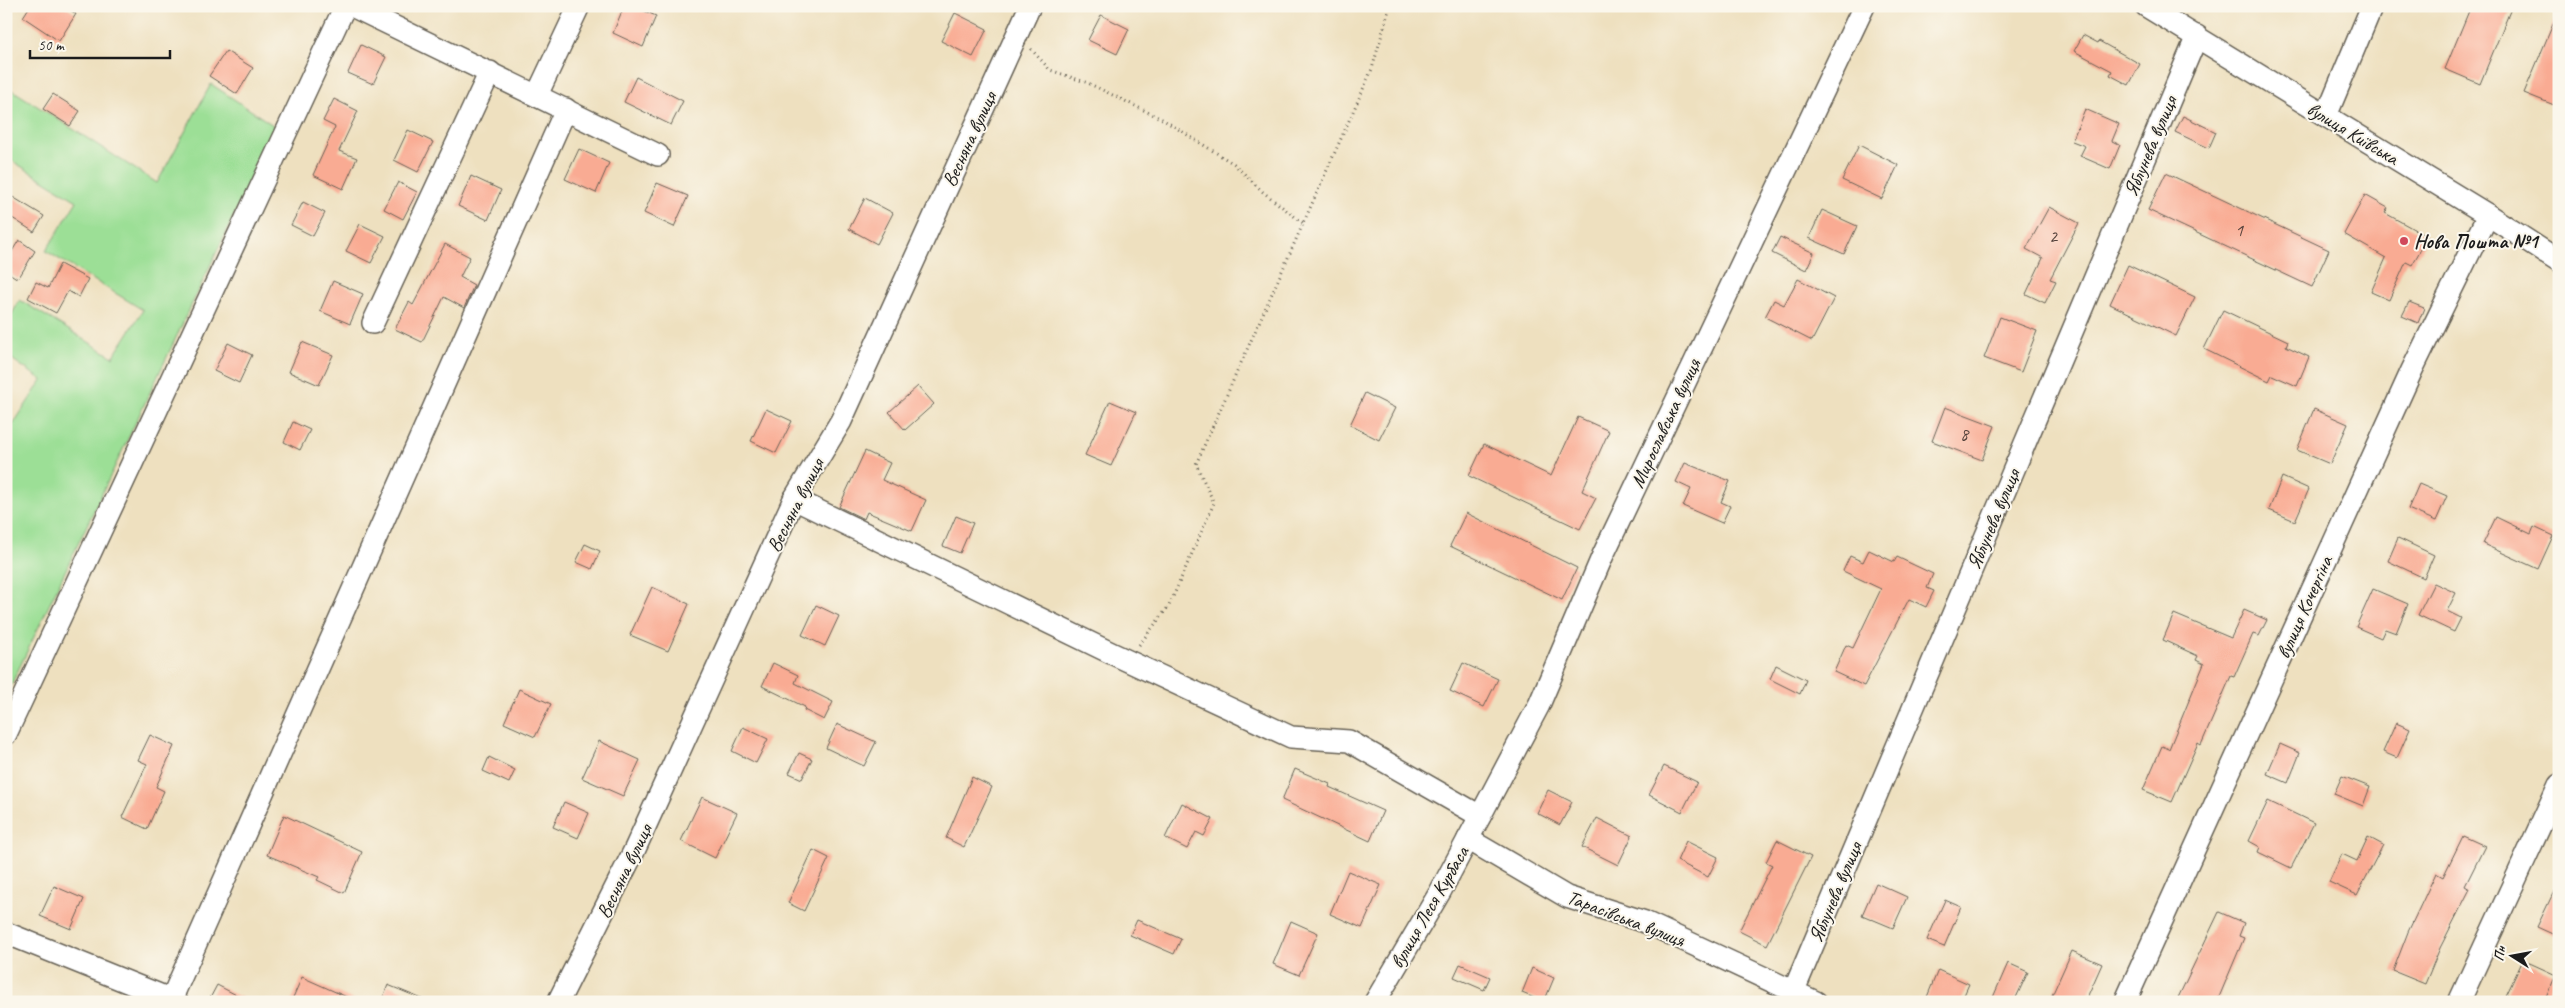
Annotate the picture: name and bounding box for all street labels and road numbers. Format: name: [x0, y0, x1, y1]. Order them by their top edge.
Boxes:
street label: Весняна вулиця: [937, 86, 1003, 191]
street label: Яблунева вулиця: [2118, 90, 2184, 200]
street label: вулиця Київська: [2302, 96, 2404, 171]
street label: Мирославська вулиця: [1625, 354, 1707, 492]
street label: Весняна вулиця: [761, 452, 831, 556]
street label: Яблунева вулиця: [1961, 463, 2027, 573]
street label: вулиця Кочергіна: [2271, 551, 2339, 662]
street label: Весняна вулиця: [591, 818, 659, 922]
street label: Яблунева вулиця: [1803, 836, 1869, 946]
street label: вулиця Леся Курбаса: [1384, 840, 1475, 973]
street label: Тарасівська вулиця: [1563, 885, 1689, 953]

